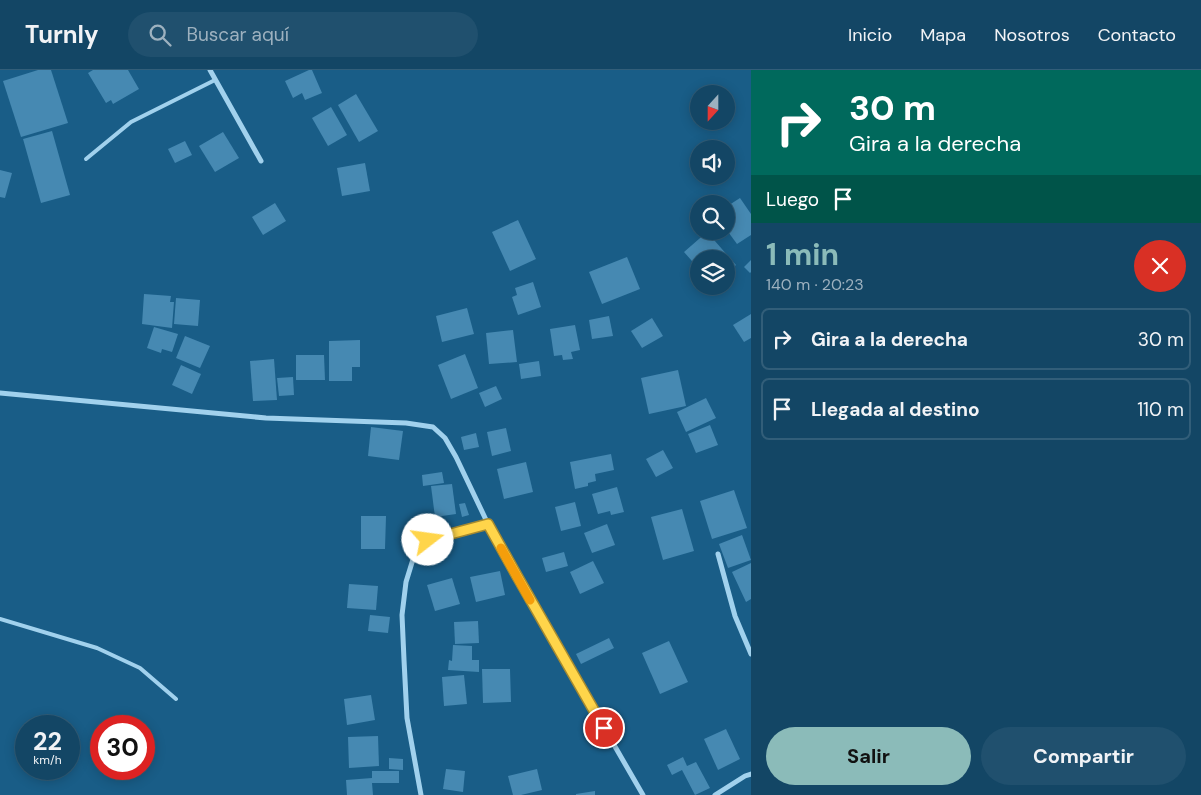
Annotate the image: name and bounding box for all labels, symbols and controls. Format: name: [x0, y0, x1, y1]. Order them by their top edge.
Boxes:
search box: [128, 12, 478, 57]
text: Turnly: [25, 19, 98, 50]
icon: search: [146, 21, 174, 49]
text: Buscar aquí: [186, 22, 289, 47]
text: Inicio: [848, 23, 892, 47]
text: Mapa: [920, 23, 966, 47]
text: Nosotros: [994, 23, 1070, 47]
text: Contacto: [1098, 23, 1176, 47]
north arrow: [690, 85, 735, 130]
map controls: [690, 85, 735, 295]
text: 30 m: [849, 85, 936, 131]
icon: right: [766, 90, 831, 155]
text: Gira a la derecha: [849, 129, 1021, 158]
button: sound: [690, 140, 735, 185]
icon: arrive: [829, 185, 857, 213]
text: Luego: [766, 187, 819, 212]
button: search: [690, 195, 735, 240]
text: 1 min: [766, 235, 839, 274]
button: close: [1134, 240, 1186, 292]
button: layers: [690, 250, 735, 295]
text: 140 m · 20:23: [766, 274, 864, 295]
icon: right: [768, 325, 796, 353]
text: Gira a la derecha: [811, 327, 968, 352]
text: 30 m: [1138, 327, 1184, 352]
icon: arrive: [768, 395, 796, 423]
text: Llegada al destino: [811, 397, 980, 422]
text: 110 m: [1137, 397, 1184, 422]
position arrow: [401, 513, 453, 565]
pin: [583, 707, 625, 749]
icon: arrive: [590, 714, 618, 742]
speed limit sign: 30: [90, 715, 155, 780]
text: 22: [33, 725, 62, 758]
button: Salir: [766, 727, 971, 785]
button: Compartir: [981, 727, 1186, 785]
text: km/h: [33, 752, 62, 768]

